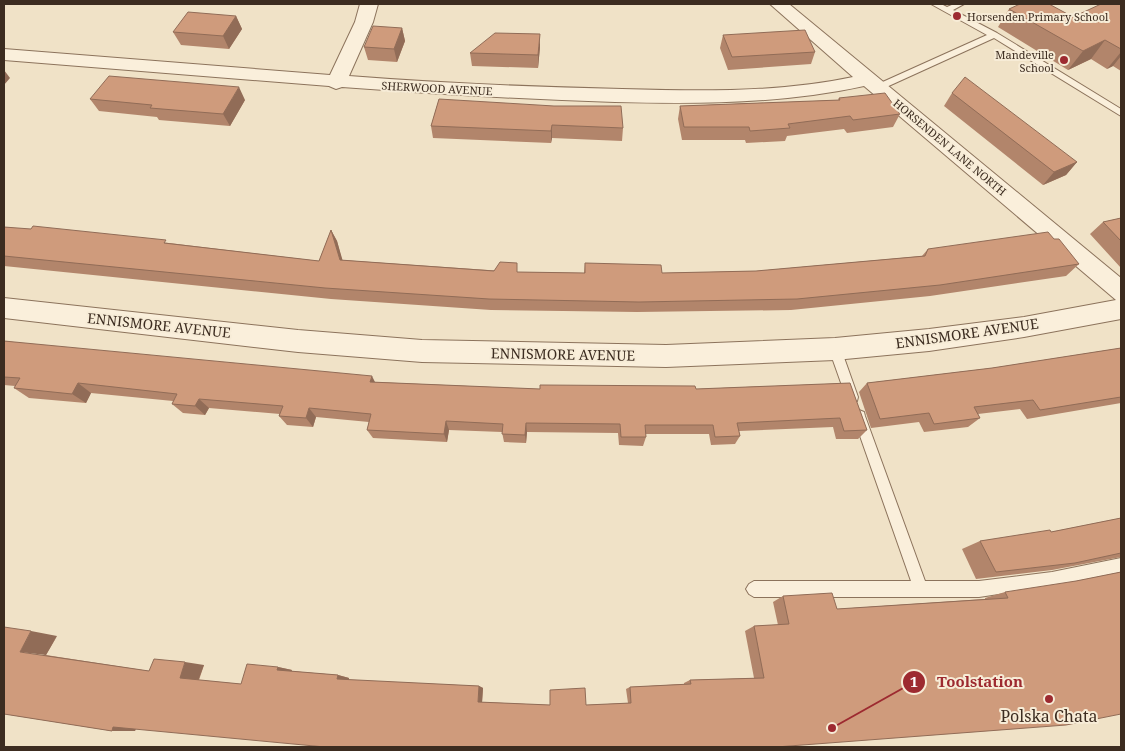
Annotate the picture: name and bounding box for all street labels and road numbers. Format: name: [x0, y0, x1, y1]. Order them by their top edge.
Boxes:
street label: SHERWOOD AVENUE: [381, 78, 493, 98]
street label: HORSENDEN LANE NORTH: [890, 95, 1010, 199]
street label: ENNISMORE AVENUE: [86, 308, 232, 342]
street label: ENNISMORE AVENUE: [894, 314, 1040, 352]
street label: ENNISMORE AVENUE: [491, 343, 636, 365]

